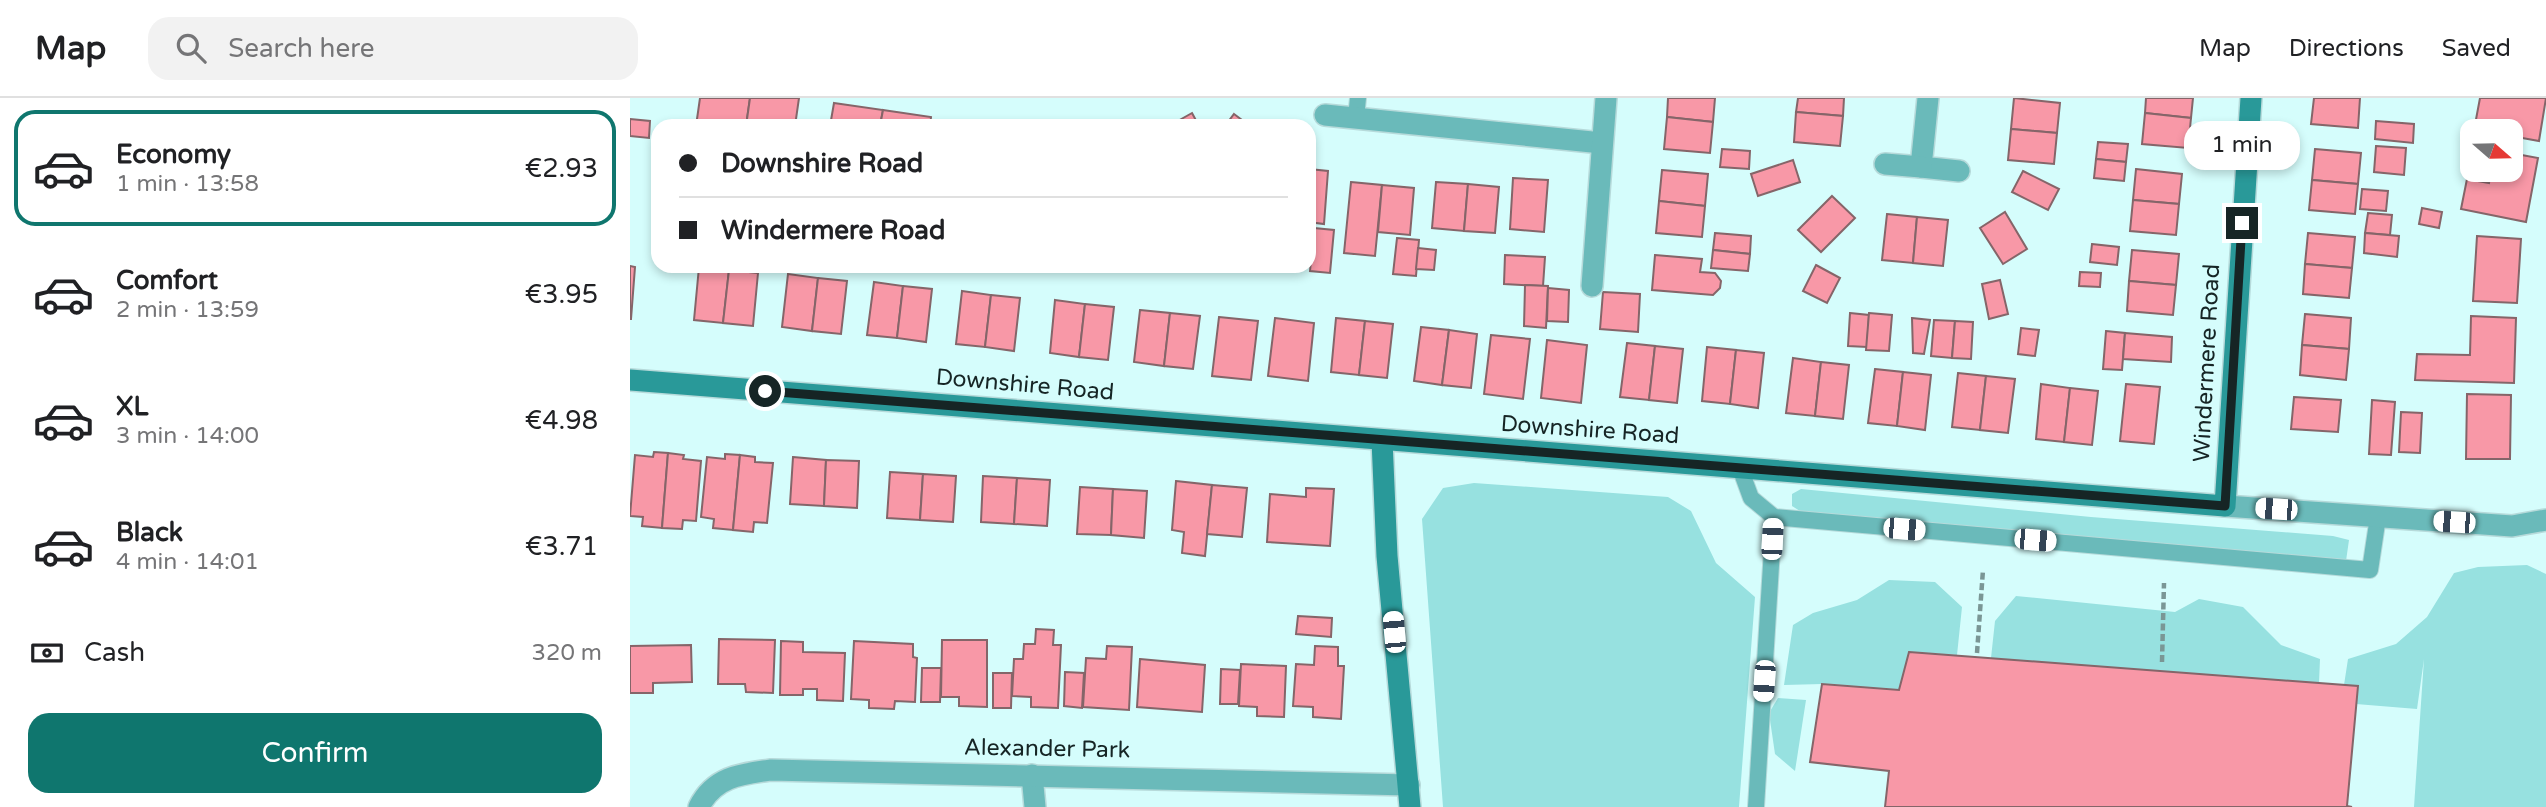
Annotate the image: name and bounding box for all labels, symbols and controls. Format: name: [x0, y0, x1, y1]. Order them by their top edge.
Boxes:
search box: [148, 17, 638, 80]
text: Map: [35, 29, 106, 68]
icon: search: [172, 29, 210, 67]
text: Search here: [228, 33, 374, 64]
text: Map: [2199, 34, 2251, 63]
text: Directions: [2289, 34, 2404, 63]
text: Saved: [2442, 34, 2511, 63]
north arrow: [2460, 119, 2524, 182]
map controls: [2460, 119, 2523, 182]
callout: 1 min: [2184, 122, 2300, 170]
text: 1 min: [2211, 131, 2273, 159]
icon: car: [32, 137, 95, 200]
text: Economy: [116, 139, 231, 170]
text: Downshire Road: [721, 148, 923, 179]
text: €2.93: [525, 153, 598, 184]
text: 1 min · 13:58: [116, 170, 259, 198]
route end: [2226, 207, 2258, 239]
text: Windermere Road: [721, 215, 945, 246]
icon: car: [32, 263, 95, 326]
street label: Windermere Road: [2188, 263, 2226, 463]
text: Comfort: [116, 265, 218, 296]
text: €3.95: [525, 279, 598, 310]
text: 2 min · 13:59: [116, 296, 259, 324]
street label: Downshire Road: [935, 363, 1115, 407]
route start: [749, 375, 781, 407]
icon: car: [32, 389, 95, 452]
text: XL: [116, 391, 148, 422]
text: €4.98: [525, 405, 598, 436]
street label: Downshire Road: [1500, 410, 1680, 450]
text: 3 min · 14:00: [116, 422, 259, 450]
car: [2255, 497, 2298, 521]
car: [2433, 510, 2476, 534]
icon: car: [32, 515, 95, 578]
text: Black: [116, 517, 183, 548]
car: [1761, 517, 1784, 561]
car: [1883, 517, 1926, 541]
car: [2014, 528, 2057, 552]
text: €3.71: [525, 531, 598, 562]
text: 4 min · 14:01: [116, 548, 259, 576]
car: [1382, 610, 1407, 654]
icon: cash: [28, 634, 66, 672]
text: Cash: [84, 637, 145, 668]
text: 320 m: [532, 639, 602, 667]
car: [1753, 659, 1776, 703]
button: Confirm: [28, 713, 602, 793]
street label: Alexander Park: [964, 734, 1130, 764]

